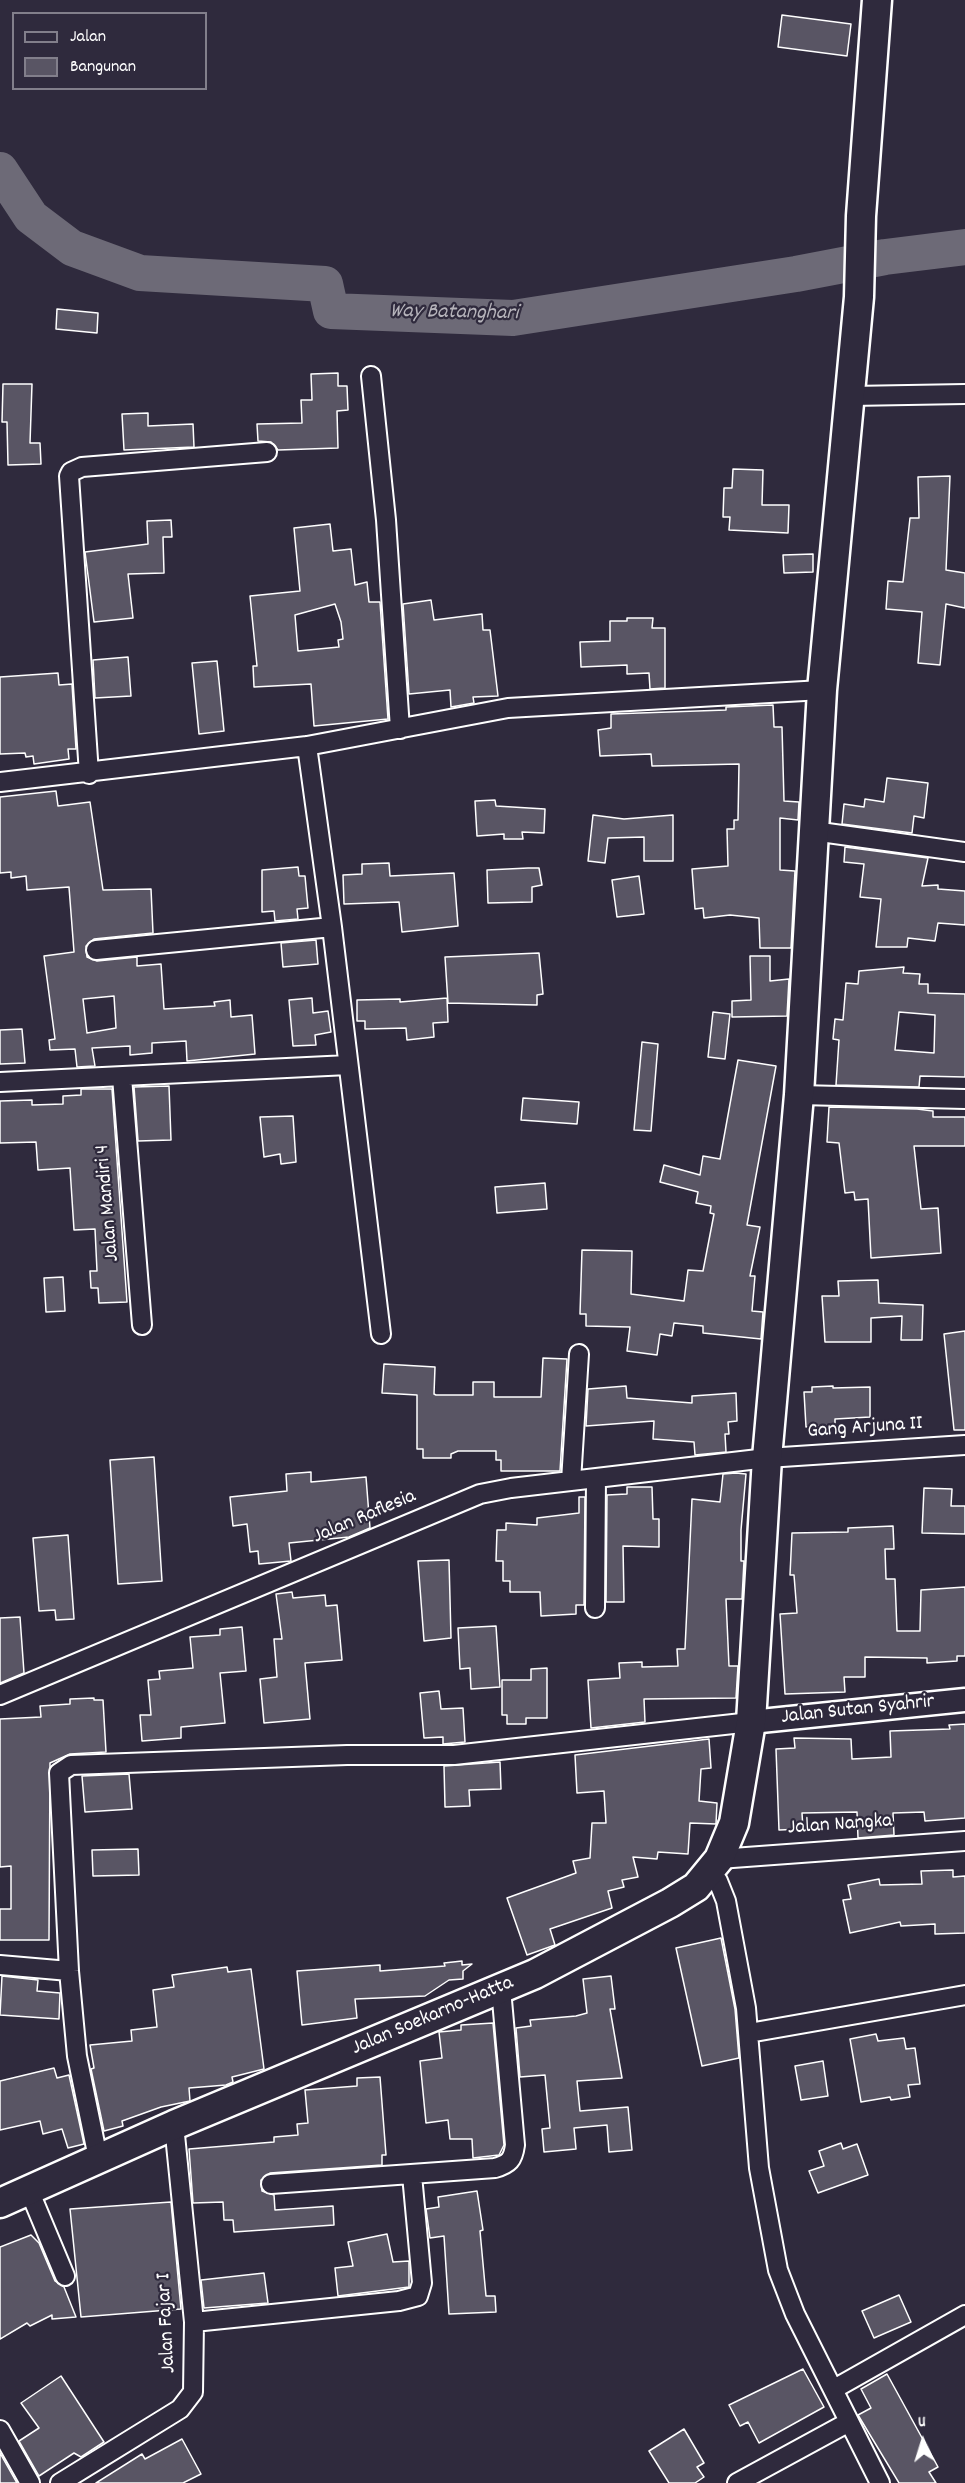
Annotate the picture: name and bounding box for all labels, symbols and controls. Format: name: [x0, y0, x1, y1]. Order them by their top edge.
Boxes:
legend: [12, 12, 207, 90]
text: Jalan: [70, 25, 106, 50]
text: Bangunan: [70, 55, 136, 80]
water label: Way Batanghari: [390, 300, 518, 328]
street label: Jalan Mandiri 4: [91, 1143, 127, 1263]
street label: Gang Arjuna II: [807, 1412, 923, 1446]
street label: Jalan Raflesia: [310, 1485, 420, 1551]
street label: Jalan Sutan Syahrir: [780, 1690, 936, 1732]
street label: Jalan Nangka: [787, 1810, 893, 1842]
street label: Jalan Soekarno-Hatta: [348, 1972, 518, 2062]
street label: Jalan Fajar I: [153, 2272, 183, 2374]
north arrow: [893, 2411, 953, 2471]
text: U: [917, 2411, 926, 2434]

